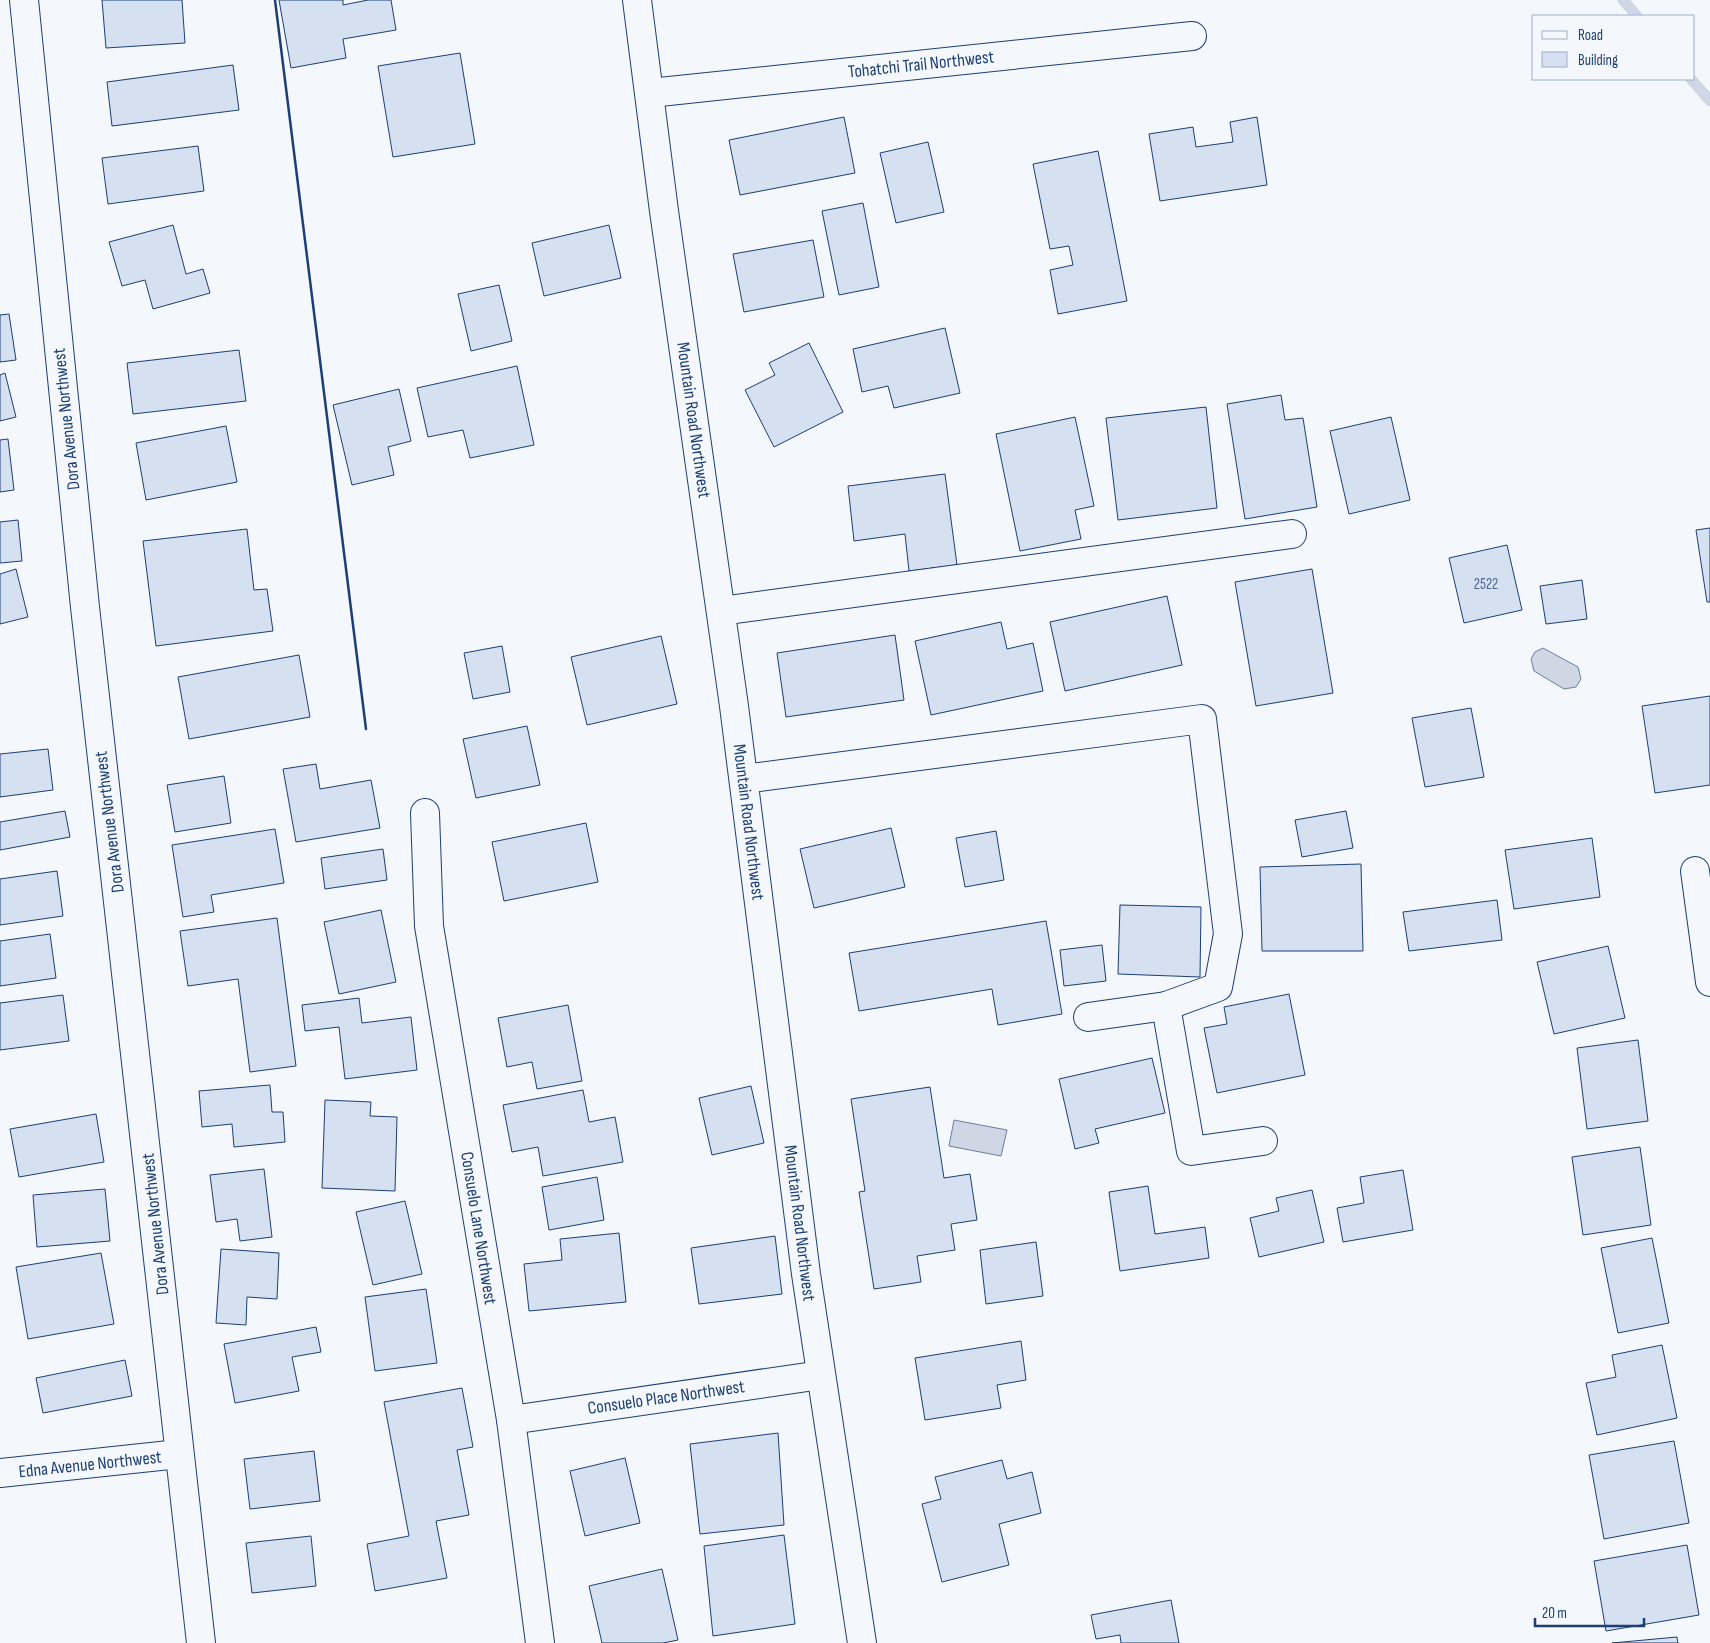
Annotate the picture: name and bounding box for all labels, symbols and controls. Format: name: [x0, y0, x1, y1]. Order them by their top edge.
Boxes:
legend: [1532, 15, 1695, 80]
text: Road: [1578, 26, 1603, 45]
street label: Tohatchi Trail Northwest: [847, 46, 995, 83]
text: Building: [1578, 51, 1618, 70]
street label: Mountain Road Northwest: [672, 341, 715, 500]
street label: Dora Avenue Northwest: [49, 347, 84, 491]
house number: 2522: [1474, 575, 1498, 594]
street label: Mountain Road Northwest: [729, 743, 769, 902]
street label: Dora Avenue Northwest: [90, 750, 129, 894]
street label: Mountain Road Northwest: [780, 1144, 820, 1303]
street label: Consuelo Lane Northwest: [456, 1150, 501, 1307]
street label: Dora Avenue Northwest: [138, 1152, 173, 1296]
street label: Consuelo Place Northwest: [586, 1376, 746, 1419]
street label: Edna Avenue Northwest: [18, 1446, 163, 1482]
scale bar: [1535, 1596, 1644, 1628]
text: 20 m: [1542, 1604, 1567, 1623]

